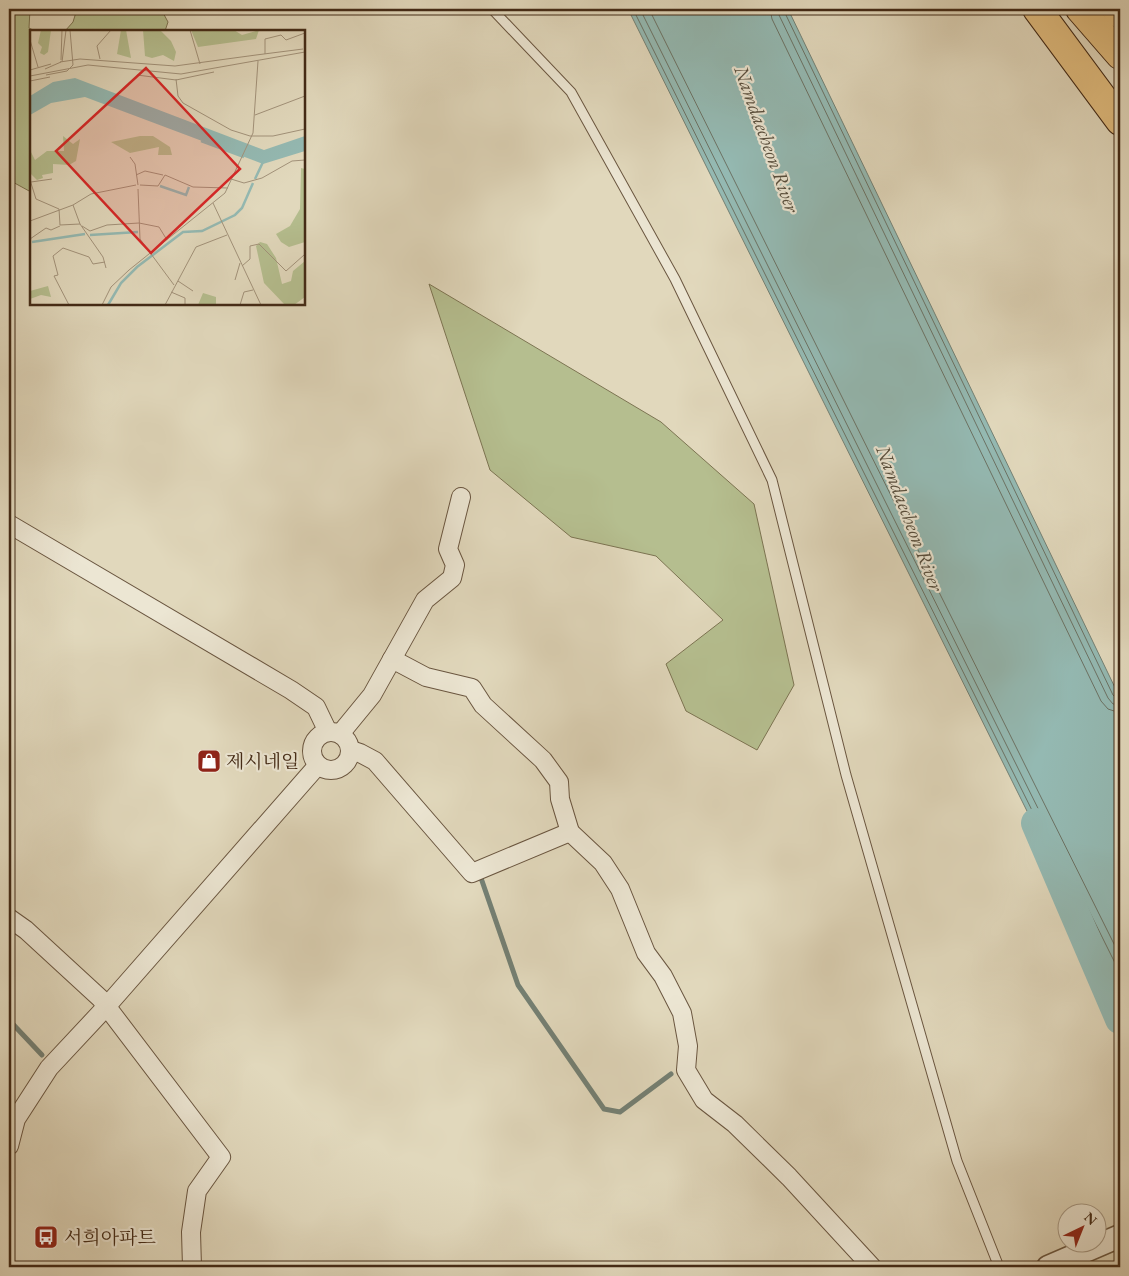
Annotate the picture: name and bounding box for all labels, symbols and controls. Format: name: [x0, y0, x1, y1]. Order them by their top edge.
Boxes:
inset map: [30, 30, 305, 305]
water label: Namdaecheon River: [728, 61, 806, 217]
water label: Namdaecheon River: [870, 440, 950, 596]
shop icon: 제시네일: [196, 748, 222, 774]
place label: 제시네일: [226, 749, 299, 774]
north arrow: [1056, 1204, 1106, 1254]
text: N: [1081, 1208, 1102, 1229]
bus stop icon: 서희아파트: [33, 1224, 59, 1250]
place label: 서희아파트: [64, 1225, 156, 1250]

